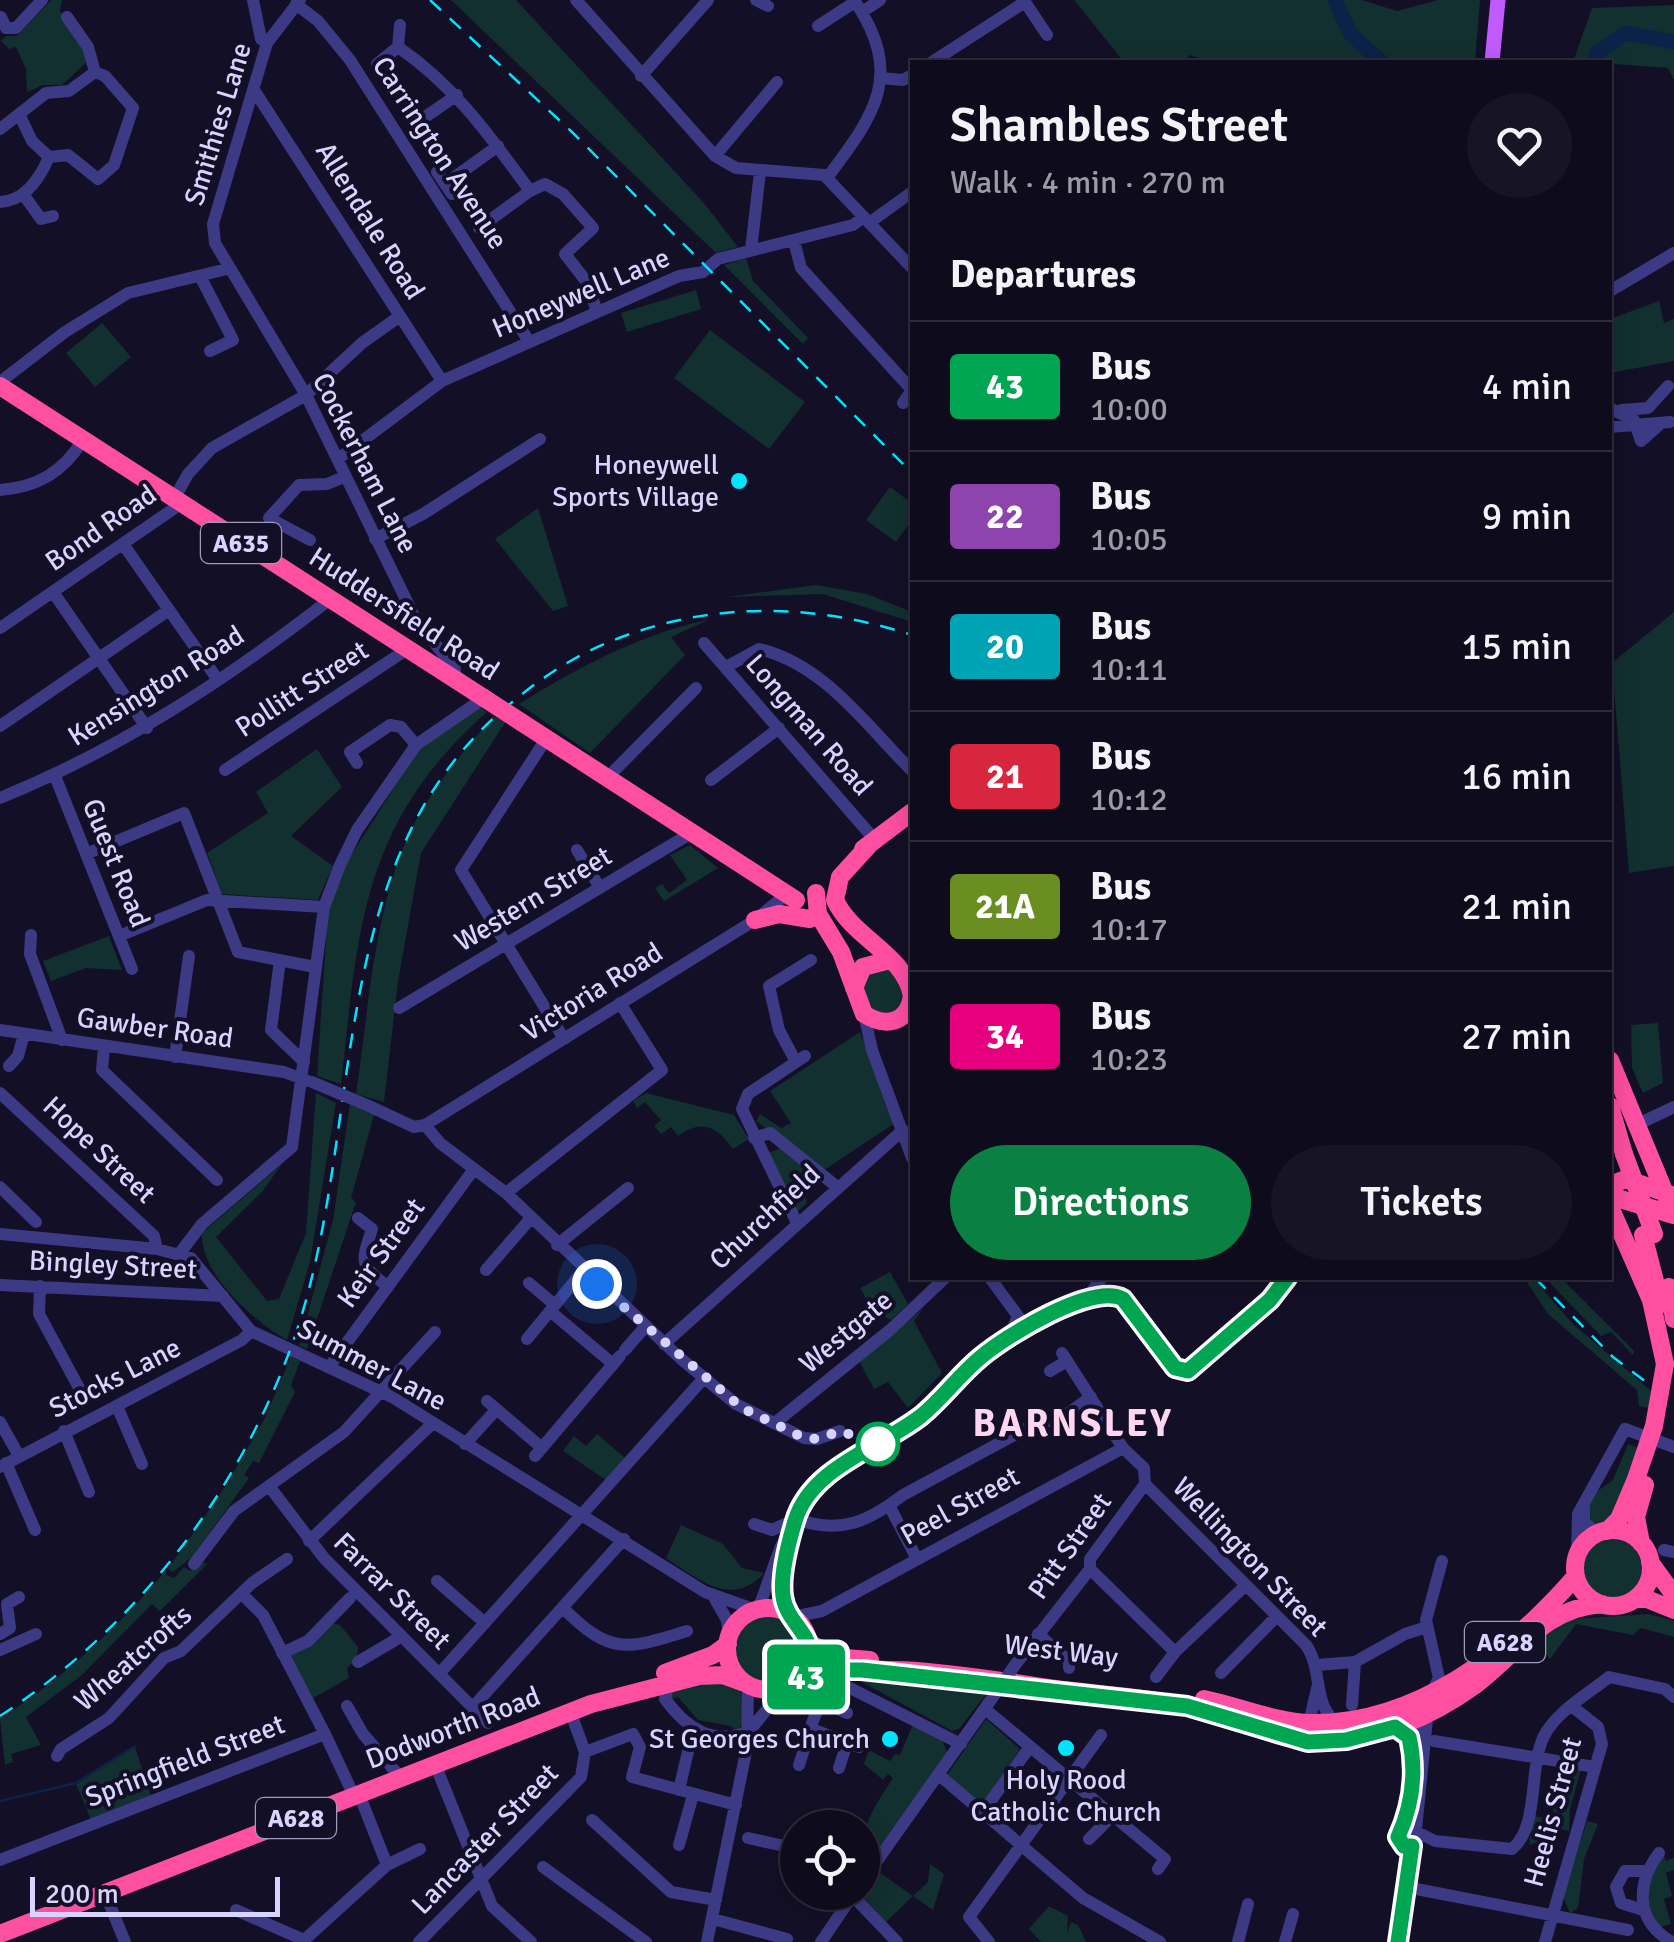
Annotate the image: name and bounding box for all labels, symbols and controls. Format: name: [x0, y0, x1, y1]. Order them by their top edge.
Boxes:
street label: Smithies Lane: [177, 39, 259, 209]
street label: Carrington Avenue: [365, 50, 515, 256]
button: heart: [1467, 93, 1572, 198]
text: Shambles Street: [950, 96, 1288, 155]
street label: Allendale Road: [308, 136, 432, 306]
text: Walk · 4 min · 270 m: [950, 163, 1226, 202]
street label: Honeywell Lane: [487, 240, 675, 346]
text: Departures: [950, 251, 1136, 298]
text: Bus: [1090, 343, 1151, 390]
text: 4 min: [1482, 363, 1572, 410]
text: 43: [986, 365, 1024, 408]
street label: Cockerham Lane: [305, 367, 425, 559]
text: 10:00: [1090, 390, 1168, 429]
place label: Honeywell Sports Village: [552, 448, 719, 514]
marker: Honeywell Sports Village: [728, 470, 750, 492]
text: Bus: [1090, 473, 1151, 520]
street label: Bond Road: [39, 477, 163, 579]
text: 9 min: [1482, 493, 1572, 540]
text: 22: [986, 495, 1024, 538]
text: 10:05: [1090, 520, 1168, 559]
road number: A635: [201, 523, 281, 563]
street label: Huddersfield Road: [303, 540, 505, 688]
text: Bus: [1090, 603, 1151, 650]
street label: Kensington Road: [62, 618, 250, 754]
text: 15 min: [1461, 623, 1572, 670]
text: 20: [986, 625, 1024, 668]
street label: Pollitt Street: [229, 633, 375, 745]
street label: Longman Road: [738, 647, 880, 803]
text: 10:11: [1090, 650, 1168, 689]
text: Bus: [1090, 733, 1151, 780]
text: 16 min: [1461, 753, 1572, 800]
text: 21: [986, 755, 1024, 798]
text: 10:12: [1090, 780, 1168, 819]
street label: Guest Road: [75, 794, 157, 932]
street label: Western Street: [448, 839, 618, 959]
text: Bus: [1090, 863, 1151, 910]
text: 21 min: [1461, 883, 1572, 930]
text: 21A: [975, 885, 1035, 928]
text: 10:17: [1090, 910, 1168, 949]
street label: Victoria Road: [515, 935, 669, 1049]
text: Bus: [1090, 993, 1151, 1040]
street label: Gawber Road: [75, 1000, 235, 1056]
text: 27 min: [1461, 1013, 1572, 1060]
text: 34: [986, 1015, 1024, 1058]
text: 10:23: [1090, 1040, 1168, 1079]
street label: Hope Street: [36, 1089, 162, 1211]
button: Directions: [950, 1145, 1251, 1260]
button: Tickets: [1271, 1145, 1572, 1260]
street label: Churchfield: [703, 1157, 827, 1277]
street label: Keir Street: [330, 1191, 432, 1314]
street label: Bingley Street: [28, 1244, 198, 1286]
your location: [572, 1259, 622, 1309]
street label: Westgate: [793, 1283, 899, 1381]
street label: Summer Lane: [292, 1312, 452, 1418]
street label: Stocks Lane: [44, 1330, 186, 1426]
district label: BARNSLEY: [973, 1400, 1173, 1447]
unlabelled marker: [857, 1423, 899, 1465]
street label: Peel Street: [895, 1459, 1025, 1552]
street label: Wellington Street: [1165, 1470, 1335, 1644]
street label: Pitt Street: [1021, 1486, 1119, 1606]
street label: Farrar Street: [326, 1525, 458, 1657]
street label: Wheatcrofts: [67, 1598, 199, 1718]
road number: A628: [1465, 1622, 1545, 1662]
street label: West Way: [1002, 1627, 1120, 1675]
line badge: 43: [761, 1644, 851, 1710]
text: 43: [787, 1656, 825, 1699]
street label: Dodworth Road: [361, 1679, 545, 1777]
street label: Springfield Street: [80, 1707, 290, 1815]
place label: St Georges Church: [649, 1722, 870, 1756]
marker: St Georges Church: [879, 1728, 901, 1750]
street label: Heelis Street: [1517, 1733, 1589, 1891]
marker: Holy Rood Catholic Church: [1055, 1737, 1077, 1759]
street label: Lancaster Street: [405, 1756, 566, 1921]
place label: Holy Rood Catholic Church: [971, 1763, 1161, 1829]
road number: A628: [256, 1798, 336, 1838]
map controls: [780, 1810, 880, 1910]
button: locate: [780, 1810, 880, 1910]
scale bar: [30, 1872, 280, 1916]
text: 200 m: [45, 1877, 119, 1911]

